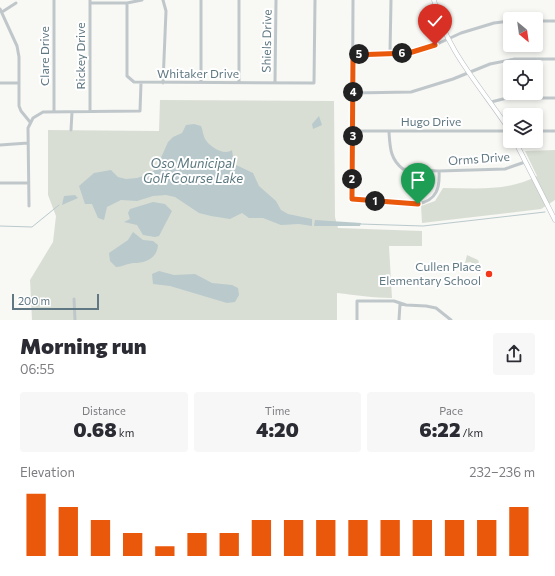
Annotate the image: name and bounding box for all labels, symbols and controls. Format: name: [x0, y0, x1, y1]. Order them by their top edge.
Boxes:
pin: [418, 4, 452, 45]
street label: Shiels Drive: [258, 9, 274, 73]
icon: check: [424, 10, 446, 32]
north arrow: [503, 12, 543, 52]
map controls: [503, 12, 543, 148]
street label: Rickey Drive: [73, 23, 87, 89]
street label: Clare Drive: [37, 26, 51, 86]
pin: 6: [392, 43, 412, 63]
pin: 5: [349, 44, 369, 64]
text: 6: [399, 46, 405, 59]
text: 5: [356, 47, 362, 60]
button: locate: [503, 60, 543, 100]
street label: Whitaker Drive: [157, 66, 239, 80]
pin: 4: [343, 82, 363, 102]
text: 4: [350, 85, 356, 98]
button: layers: [503, 108, 543, 148]
street label: Hugo Drive: [401, 114, 461, 128]
pin: 3: [343, 126, 363, 146]
text: 3: [350, 129, 356, 142]
street label: Orms Drive: [448, 149, 510, 167]
water label: Oso Municipal Golf Course Lake: [143, 155, 243, 186]
pin: [401, 163, 435, 204]
pin: 2: [342, 169, 362, 189]
icon: arrive: [407, 169, 429, 191]
text: 2: [349, 172, 355, 185]
pin: 1: [365, 191, 385, 211]
text: 1: [373, 194, 377, 207]
place label: Cullen Place Elementary School: [379, 259, 481, 287]
marker: Cullen Place Elementary School: [484, 269, 494, 279]
scale bar: [12, 292, 99, 311]
text: 200 m: [18, 294, 50, 307]
text: Morning run: [20, 332, 147, 359]
button: share: [493, 333, 535, 375]
text: 06:55: [20, 361, 54, 377]
text: Distance: [82, 404, 126, 417]
text: Time: [265, 404, 290, 417]
text: Pace: [439, 404, 463, 417]
text: 0.68: [73, 417, 117, 441]
text: 4:20: [256, 417, 299, 441]
text: 6:22: [419, 417, 460, 441]
text: km: [117, 426, 134, 439]
text: /km: [460, 426, 483, 439]
text: Elevation: [20, 464, 75, 480]
text: 232–236 m: [469, 464, 535, 480]

